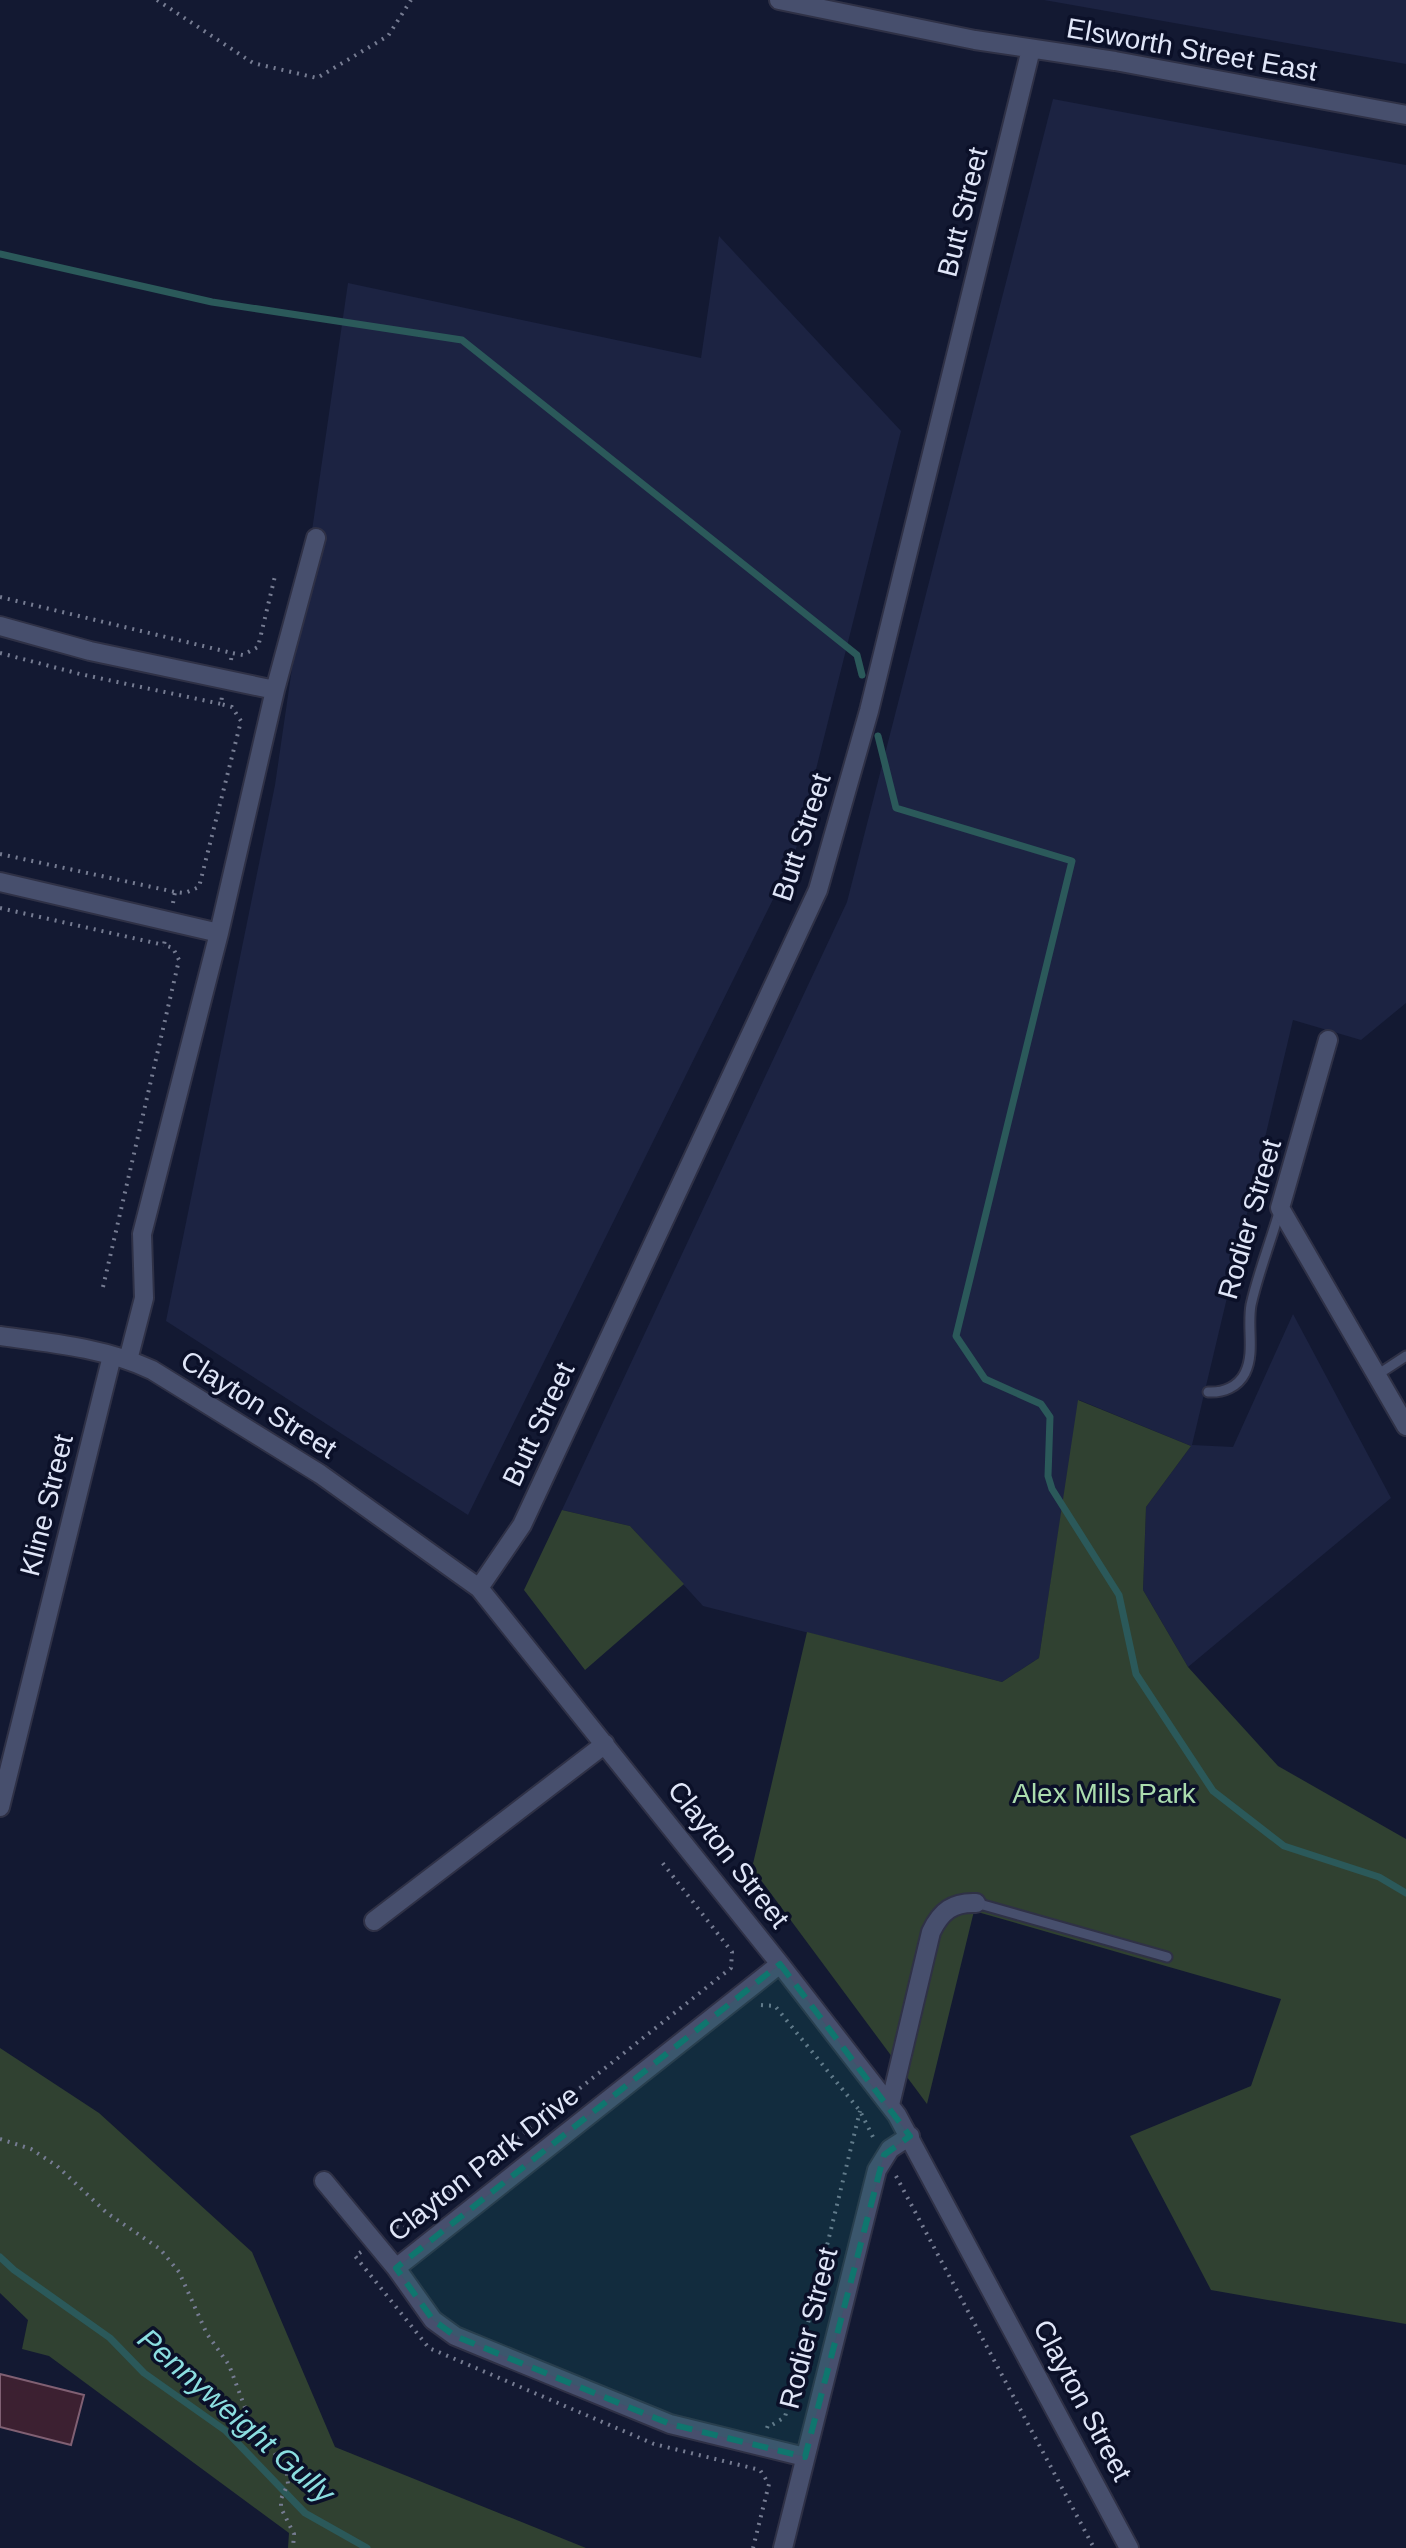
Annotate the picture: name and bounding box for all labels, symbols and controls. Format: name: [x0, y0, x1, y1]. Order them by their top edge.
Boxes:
street label: Elsworth Street East: [1064, 12, 1320, 87]
street label: Butt Street: [931, 144, 994, 280]
street label: Butt Street: [766, 769, 837, 905]
street label: Rodier Street: [1212, 1135, 1287, 1303]
street label: Clayton Street: [175, 1344, 342, 1465]
street label: Butt Street: [496, 1358, 581, 1491]
street label: Kline Street: [14, 1431, 79, 1579]
street label: Clayton Street: [662, 1775, 796, 1934]
park label: Alex Mills Park: [1012, 1778, 1197, 1809]
street label: Clayton Park Drive: [382, 2079, 585, 2247]
street label: Rodier Street: [773, 2244, 844, 2412]
street label: Clayton Street: [1027, 2315, 1138, 2486]
water label: Pennyweight Gully: [132, 2322, 342, 2511]

